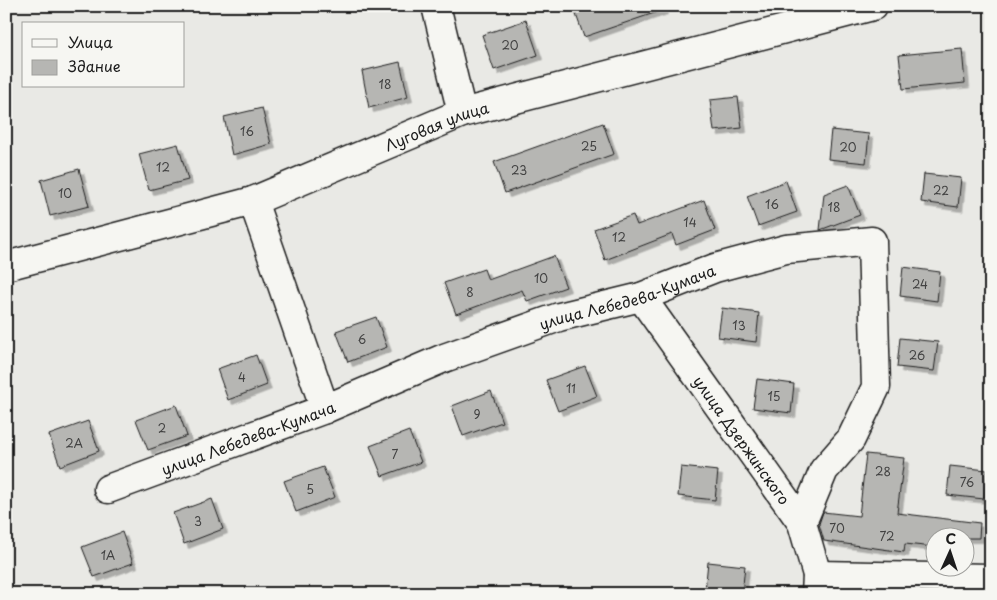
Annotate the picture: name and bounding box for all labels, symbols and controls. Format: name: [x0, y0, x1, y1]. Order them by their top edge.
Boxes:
legend: [22, 22, 185, 88]
text: Улица: [68, 30, 113, 53]
house number: 20: [501, 36, 519, 54]
text: Здание: [68, 54, 121, 77]
house number: 18: [379, 75, 391, 93]
street label: Луговая улица: [381, 95, 492, 156]
house number: 16: [240, 122, 254, 140]
house number: 25: [581, 137, 597, 155]
house number: 20: [839, 138, 857, 156]
house number: 12: [156, 158, 170, 176]
house number: 23: [511, 161, 527, 179]
house number: 22: [933, 181, 949, 199]
house number: 10: [58, 184, 72, 202]
house number: 16: [765, 195, 779, 213]
house number: 18: [828, 198, 840, 216]
house number: 14: [683, 213, 697, 231]
house number: 12: [612, 228, 626, 246]
street label: улица Лебедева-Кумача: [536, 257, 719, 335]
house number: 10: [534, 269, 548, 287]
house number: 24: [912, 275, 928, 293]
house number: 8: [466, 283, 474, 301]
house number: 13: [732, 316, 746, 334]
house number: 6: [358, 330, 366, 348]
house number: 26: [909, 346, 925, 364]
house number: 4: [238, 368, 246, 386]
street label: улица Дзержинского: [689, 370, 796, 509]
house number: 11: [566, 379, 576, 397]
house number: 15: [767, 387, 781, 405]
street label: улица Лебедева-Кумача: [158, 394, 339, 480]
house number: 9: [473, 405, 481, 423]
house number: 2: [158, 419, 166, 437]
house number: 2А: [65, 434, 83, 452]
house number: 7: [392, 445, 399, 463]
house number: 28: [875, 462, 891, 480]
house number: 76: [960, 473, 974, 491]
house number: 5: [306, 480, 314, 498]
house number: 3: [194, 512, 202, 530]
house number: 70: [829, 519, 845, 537]
house number: 72: [879, 527, 895, 545]
north arrow: [924, 528, 974, 578]
text: С: [945, 528, 957, 549]
house number: 1А: [101, 546, 115, 564]

